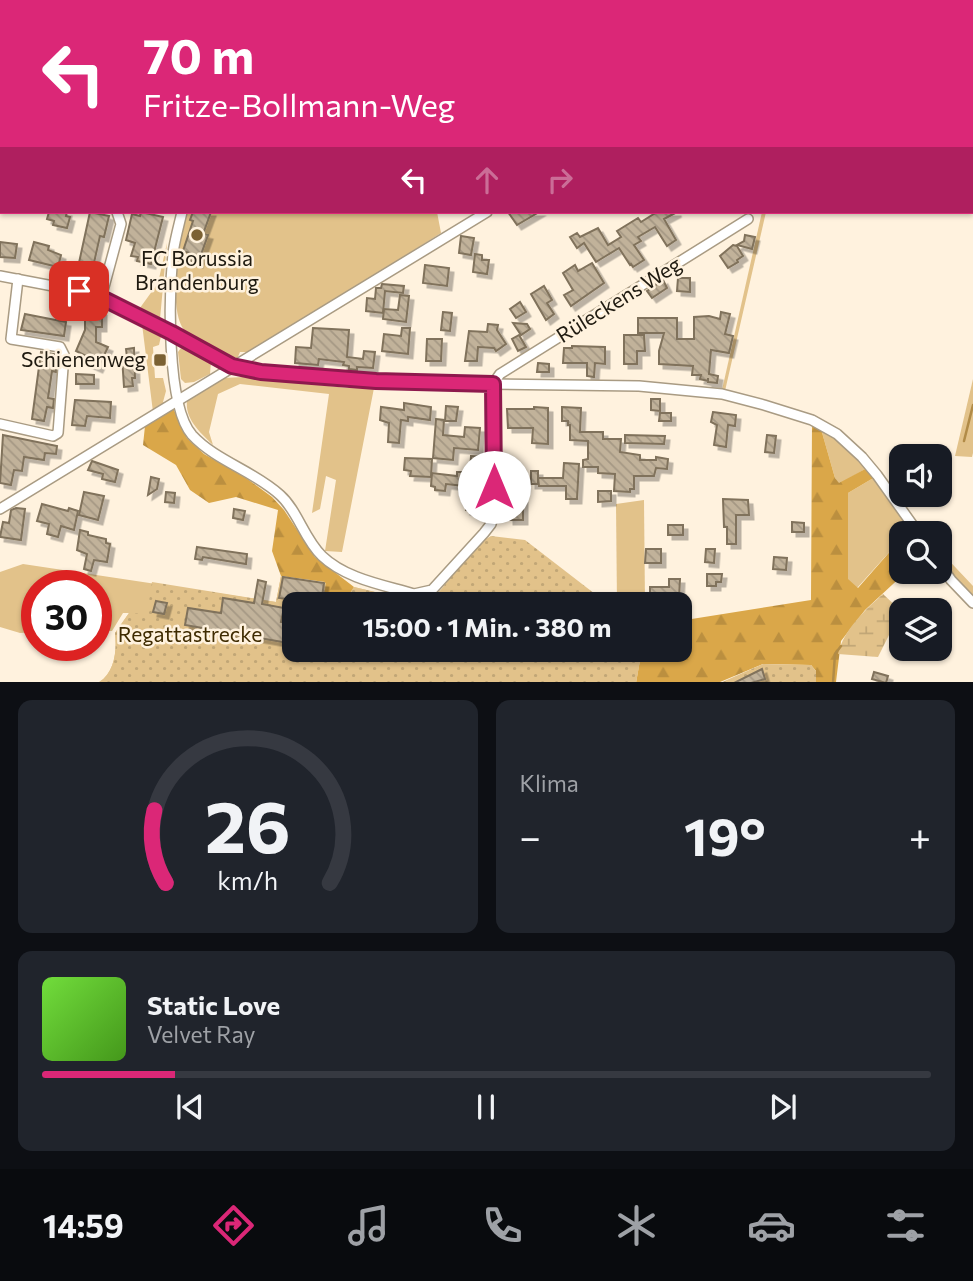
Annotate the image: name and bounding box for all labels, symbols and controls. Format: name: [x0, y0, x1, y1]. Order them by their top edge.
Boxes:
text: 70 m: [143, 24, 254, 84]
icon: left: [28, 28, 119, 119]
text: Fritze-Bollmann-Weg: [143, 84, 455, 124]
icon: left: [395, 161, 433, 199]
icon: ahead: [468, 161, 506, 199]
icon: right: [541, 161, 579, 199]
marker: FC Borussia Brandenburg: [189, 227, 205, 243]
place label: FC Borussia Brandenburg: [135, 245, 259, 294]
street label: Rüleckens Weg: [551, 250, 685, 347]
pin: [49, 261, 109, 321]
icon: arrive: [60, 272, 98, 310]
place label: Schienenweg: [21, 346, 146, 371]
marker: Schienenweg: [152, 352, 168, 368]
map controls: [889, 444, 952, 661]
button: sound: [889, 444, 952, 507]
position arrow: [457, 450, 531, 524]
button: search: [889, 521, 952, 584]
speed limit sign: 30: [21, 570, 112, 661]
button: layers: [889, 598, 952, 661]
text: 15:00 · 1 Min. · 380 m: [362, 611, 612, 642]
park label: Regattastrecke: [118, 621, 262, 646]
text: Klima: [520, 769, 579, 797]
text: 26: [205, 779, 291, 868]
text: 19°: [684, 803, 766, 867]
text: −: [520, 812, 541, 859]
text: +: [909, 812, 931, 859]
text: km/h: [217, 864, 278, 894]
text: Static Love: [147, 989, 280, 1020]
text: Velvet Ray: [147, 1020, 255, 1048]
icon: previous: [171, 1088, 209, 1126]
icon: pause: [467, 1088, 505, 1126]
icon: next: [764, 1088, 802, 1126]
icon: directions: [209, 1201, 258, 1250]
icon: music: [344, 1201, 393, 1250]
icon: phone: [478, 1201, 527, 1250]
icon: climate: [612, 1201, 661, 1250]
icon: car: [747, 1201, 796, 1250]
icon: filters: [881, 1201, 930, 1250]
text: 14:59: [43, 1205, 124, 1245]

